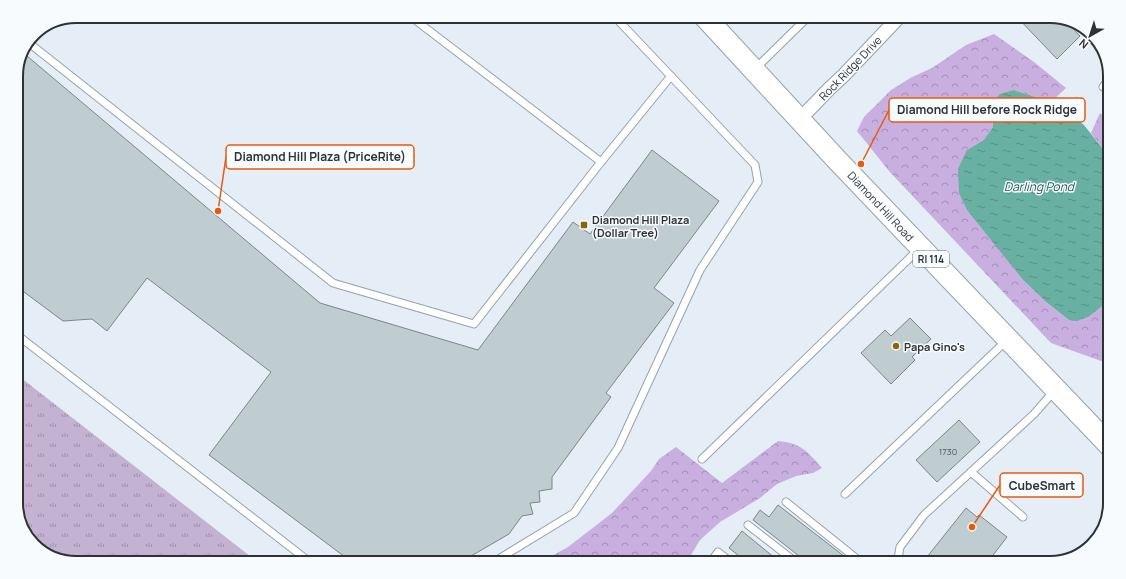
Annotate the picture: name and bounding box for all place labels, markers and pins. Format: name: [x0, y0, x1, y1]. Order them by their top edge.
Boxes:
callout: Diamond Hill before Rock Ridge: [889, 98, 1085, 122]
callout: Diamond Hill Plaza (PriceRite): [226, 145, 414, 169]
place label: Diamond Hill Plaza (Dollar Tree): [592, 212, 689, 240]
marker: Diamond Hill Plaza (Dollar Tree): [579, 220, 589, 230]
place label: Papa Gino's: [904, 339, 965, 354]
marker: Papa Gino's: [891, 341, 901, 351]
callout: CubeSmart: [1000, 473, 1083, 497]

